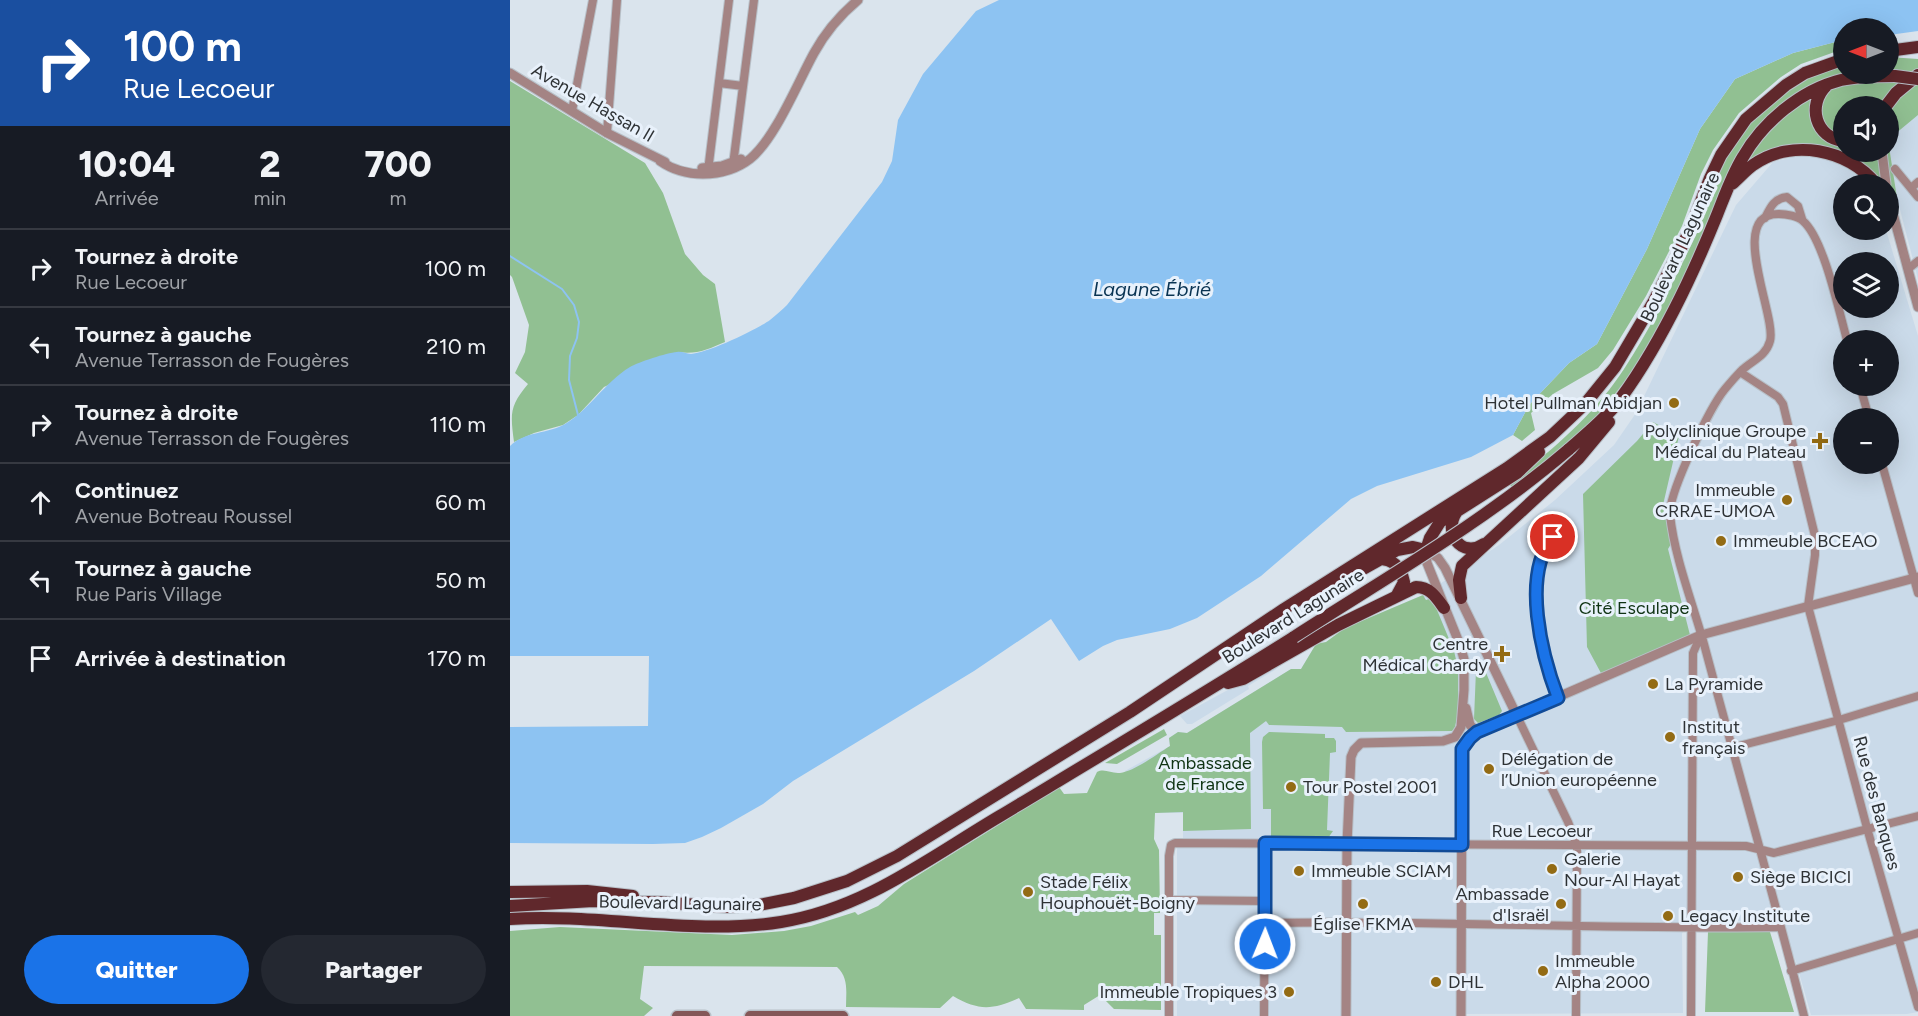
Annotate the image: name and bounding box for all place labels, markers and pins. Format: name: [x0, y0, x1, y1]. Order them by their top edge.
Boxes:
place label: Hotel Pullman Abidjan: [1484, 392, 1662, 414]
marker: Hotel Pullman Abidjan: [1667, 396, 1681, 410]
place label: Polyclinique Groupe Médical du Plateau: [1645, 420, 1806, 463]
marker: Polyclinique Groupe Médical du Plateau: [1811, 432, 1829, 450]
place label: Immeuble CRRAE-UMOA: [1655, 479, 1775, 522]
marker: Immeuble CRRAE-UMOA: [1780, 493, 1794, 507]
pin: [1527, 511, 1578, 562]
place label: Immeuble BCEAO: [1733, 530, 1878, 552]
marker: Immeuble BCEAO: [1714, 534, 1728, 548]
place label: Centre Médical Chardy: [1363, 633, 1489, 676]
marker: Centre Médical Chardy: [1493, 645, 1511, 663]
place label: La Pyramide: [1665, 673, 1763, 695]
marker: La Pyramide: [1646, 677, 1660, 691]
place label: Institut français: [1682, 716, 1745, 759]
marker: Institut français: [1663, 730, 1677, 744]
place label: Délégation de l’Union européenne: [1501, 748, 1657, 791]
marker: Délégation de l’Union européenne: [1482, 762, 1496, 776]
place label: Tour Postel 2001: [1303, 776, 1437, 798]
marker: Tour Postel 2001: [1284, 780, 1298, 794]
place label: Galerie Nour-Al Hayat: [1564, 848, 1681, 891]
place label: Immeuble SCIAM: [1311, 860, 1452, 882]
marker: Galerie Nour-Al Hayat: [1545, 862, 1559, 876]
marker: Immeuble SCIAM: [1292, 864, 1306, 878]
place label: Siège BICICI: [1750, 866, 1852, 888]
marker: Siège BICICI: [1731, 870, 1745, 884]
place label: Stade Félix Houphouët-Boigny: [1040, 871, 1195, 914]
place label: Ambassade d'Israël: [1455, 883, 1549, 926]
marker: Stade Félix Houphouët-Boigny: [1021, 885, 1035, 899]
marker: Église FKMA: [1356, 897, 1370, 911]
marker: Ambassade d'Israël: [1554, 897, 1568, 911]
place label: Legacy Institute: [1680, 905, 1810, 927]
marker: Legacy Institute: [1661, 909, 1675, 923]
place label: Église FKMA: [1313, 913, 1413, 935]
place label: Immeuble Alpha 2000: [1555, 950, 1650, 993]
marker: Immeuble Alpha 2000: [1536, 964, 1550, 978]
place label: DHL: [1448, 971, 1484, 993]
marker: DHL: [1429, 975, 1443, 989]
place label: Immeuble Tropiques 3: [1099, 981, 1277, 1003]
marker: Immeuble Tropiques 3: [1282, 985, 1296, 999]

